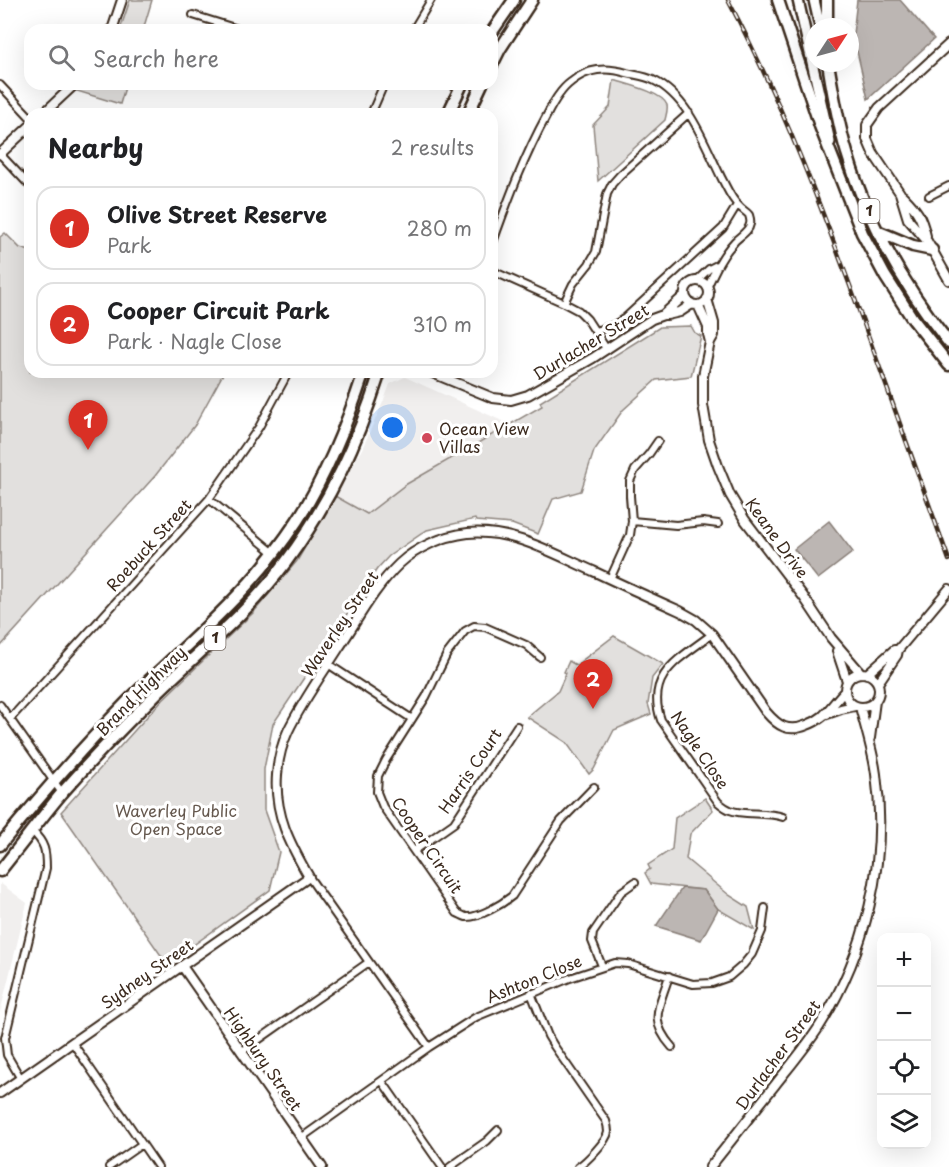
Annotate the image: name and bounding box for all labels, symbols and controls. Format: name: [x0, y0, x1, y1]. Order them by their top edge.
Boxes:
north arrow: [805, 18, 859, 72]
search box: [24, 24, 498, 90]
icon: search: [45, 41, 78, 74]
text: Search here: [93, 41, 219, 74]
text: Nearby: [48, 128, 143, 167]
text: 2 results: [391, 132, 474, 162]
text: Olive Street Reserve: [107, 197, 327, 230]
road number: 1: [858, 199, 880, 223]
text: 1: [65, 213, 74, 243]
text: 280 m: [407, 213, 472, 243]
text: Park: [107, 230, 152, 260]
text: Cooper Circuit Park: [107, 293, 330, 326]
street label: Durlacher Street: [528, 297, 653, 385]
text: 2: [62, 309, 77, 339]
text: 310 m: [412, 309, 472, 339]
text: Park · Nagle Close: [107, 326, 282, 356]
pin: 1: [68, 400, 107, 450]
your location: [378, 413, 407, 442]
place label: Ocean View Villas: [439, 416, 530, 458]
marker: Ocean View Villas: [420, 431, 434, 445]
street label: Roebuck Street: [100, 492, 197, 596]
street label: Keane Drive: [740, 492, 815, 583]
street label: Waverley Street: [295, 565, 384, 681]
road number: 1: [204, 626, 226, 650]
street label: Brand Highway: [90, 640, 191, 741]
pin: 2: [574, 660, 612, 709]
street label: Nagle Close: [666, 706, 736, 793]
street label: Harris Court: [432, 723, 507, 818]
street label: Cooper Circuit: [387, 791, 469, 898]
park label: Waverley Public Open Space: [115, 798, 237, 840]
street label: Sydney Street: [95, 932, 198, 1014]
map controls: [877, 933, 931, 1149]
button: +: [877, 933, 931, 987]
street label: Ashton Close: [482, 948, 585, 1008]
button: −: [877, 987, 931, 1041]
street label: Durlacher Street: [729, 994, 826, 1115]
street label: Highbury Street: [219, 1002, 309, 1116]
button: locate: [877, 1041, 931, 1095]
button: layers: [877, 1095, 931, 1149]

